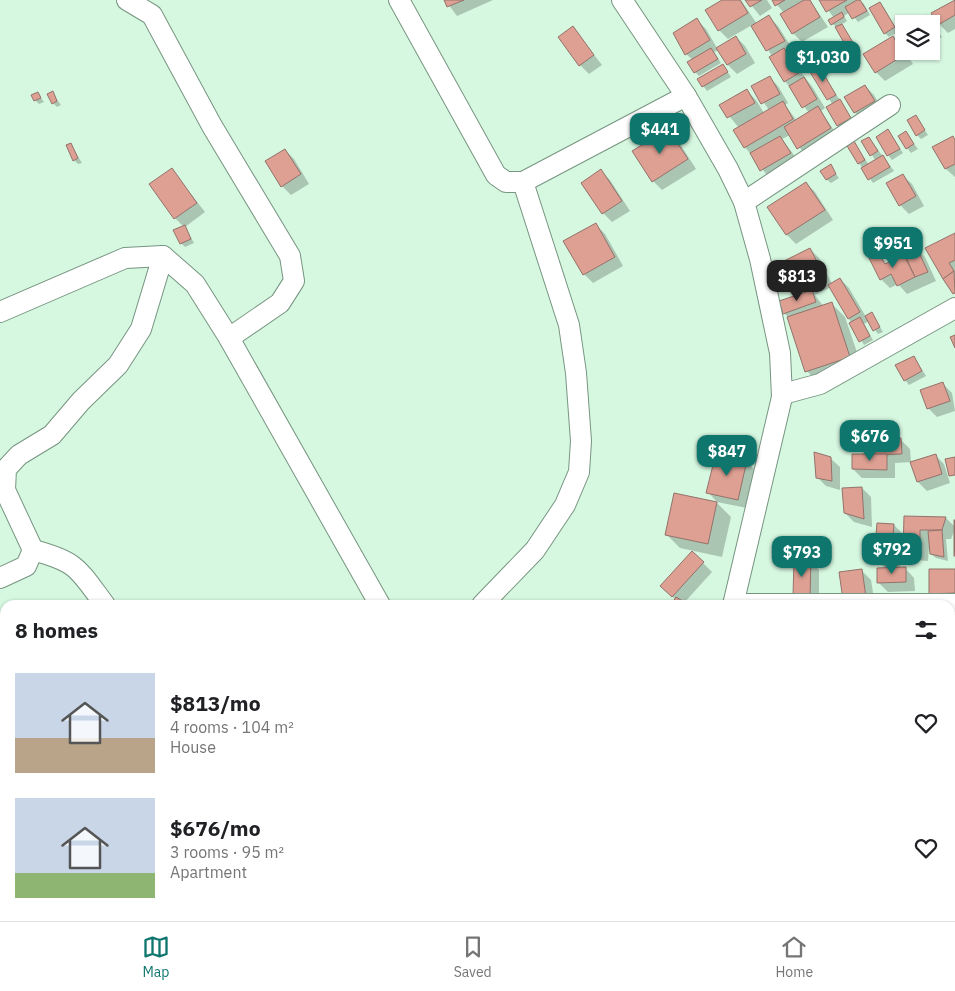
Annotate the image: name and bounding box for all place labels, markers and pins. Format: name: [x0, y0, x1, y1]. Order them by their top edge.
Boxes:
pin: $1,030: [782, 41, 864, 83]
pin: $441: [630, 112, 690, 155]
pin: $951: [863, 226, 923, 269]
pin: $813: [767, 260, 827, 302]
pin: $676: [840, 420, 900, 462]
pin: $847: [697, 434, 757, 477]
pin: $792: [862, 532, 922, 575]
pin: $793: [772, 536, 832, 578]

